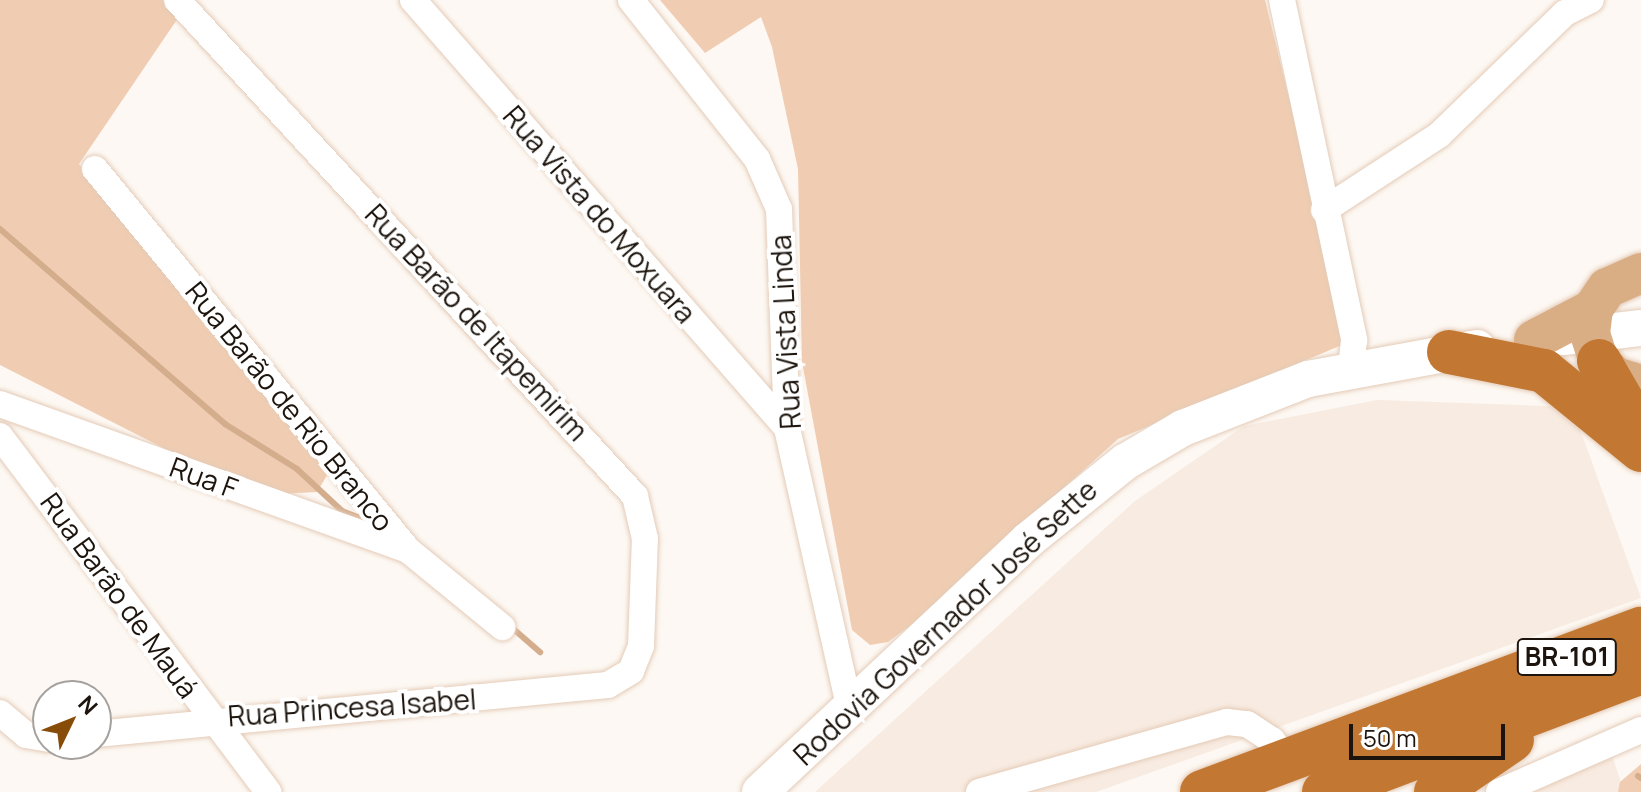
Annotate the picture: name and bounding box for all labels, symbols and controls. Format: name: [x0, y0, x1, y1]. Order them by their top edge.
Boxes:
street label: Rua Vista do Moxuara: [497, 99, 703, 329]
street label: Rua Barão de Itapemirim: [359, 197, 595, 447]
street label: Rua Vista Linda: [763, 234, 807, 430]
street label: Rua Barão de Rio Branco: [179, 275, 401, 537]
street label: Rua F: [166, 449, 242, 505]
street label: Rodovia Governador José Sette: [786, 472, 1104, 772]
street label: Rua Barão de Mauá: [34, 486, 206, 704]
road number: BR-101: [1515, 635, 1619, 679]
north arrow: [32, 680, 112, 760]
street label: Rua Princesa Isabel: [227, 682, 477, 732]
text: N: [72, 689, 104, 721]
scale bar: [1353, 708, 1509, 758]
text: 50 m: [1363, 721, 1417, 754]

